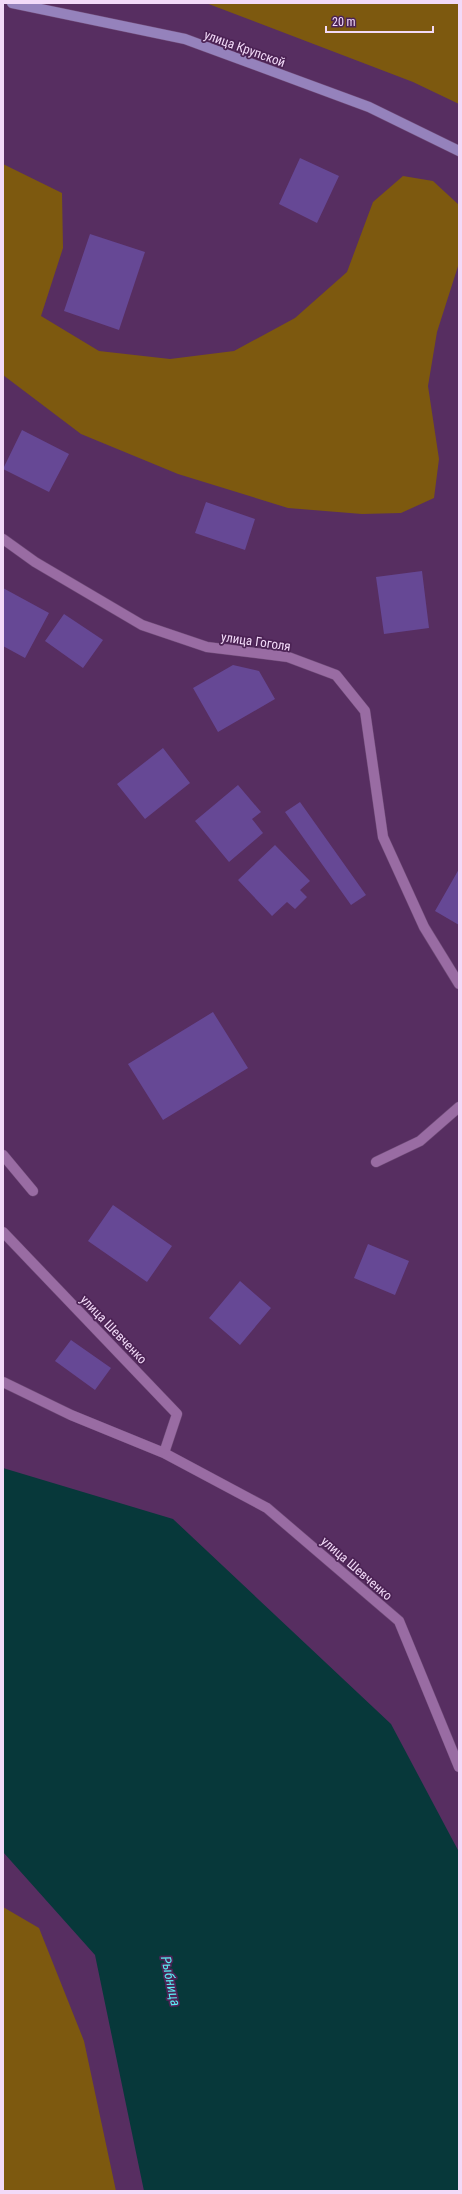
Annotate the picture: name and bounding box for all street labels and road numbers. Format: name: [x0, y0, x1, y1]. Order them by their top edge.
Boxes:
street label: улица Крупской: [202, 27, 287, 70]
street label: улица Гоголя: [220, 629, 292, 654]
street label: улица Шевченко: [77, 1292, 150, 1367]
street label: улица Шевченко: [318, 1533, 395, 1603]

